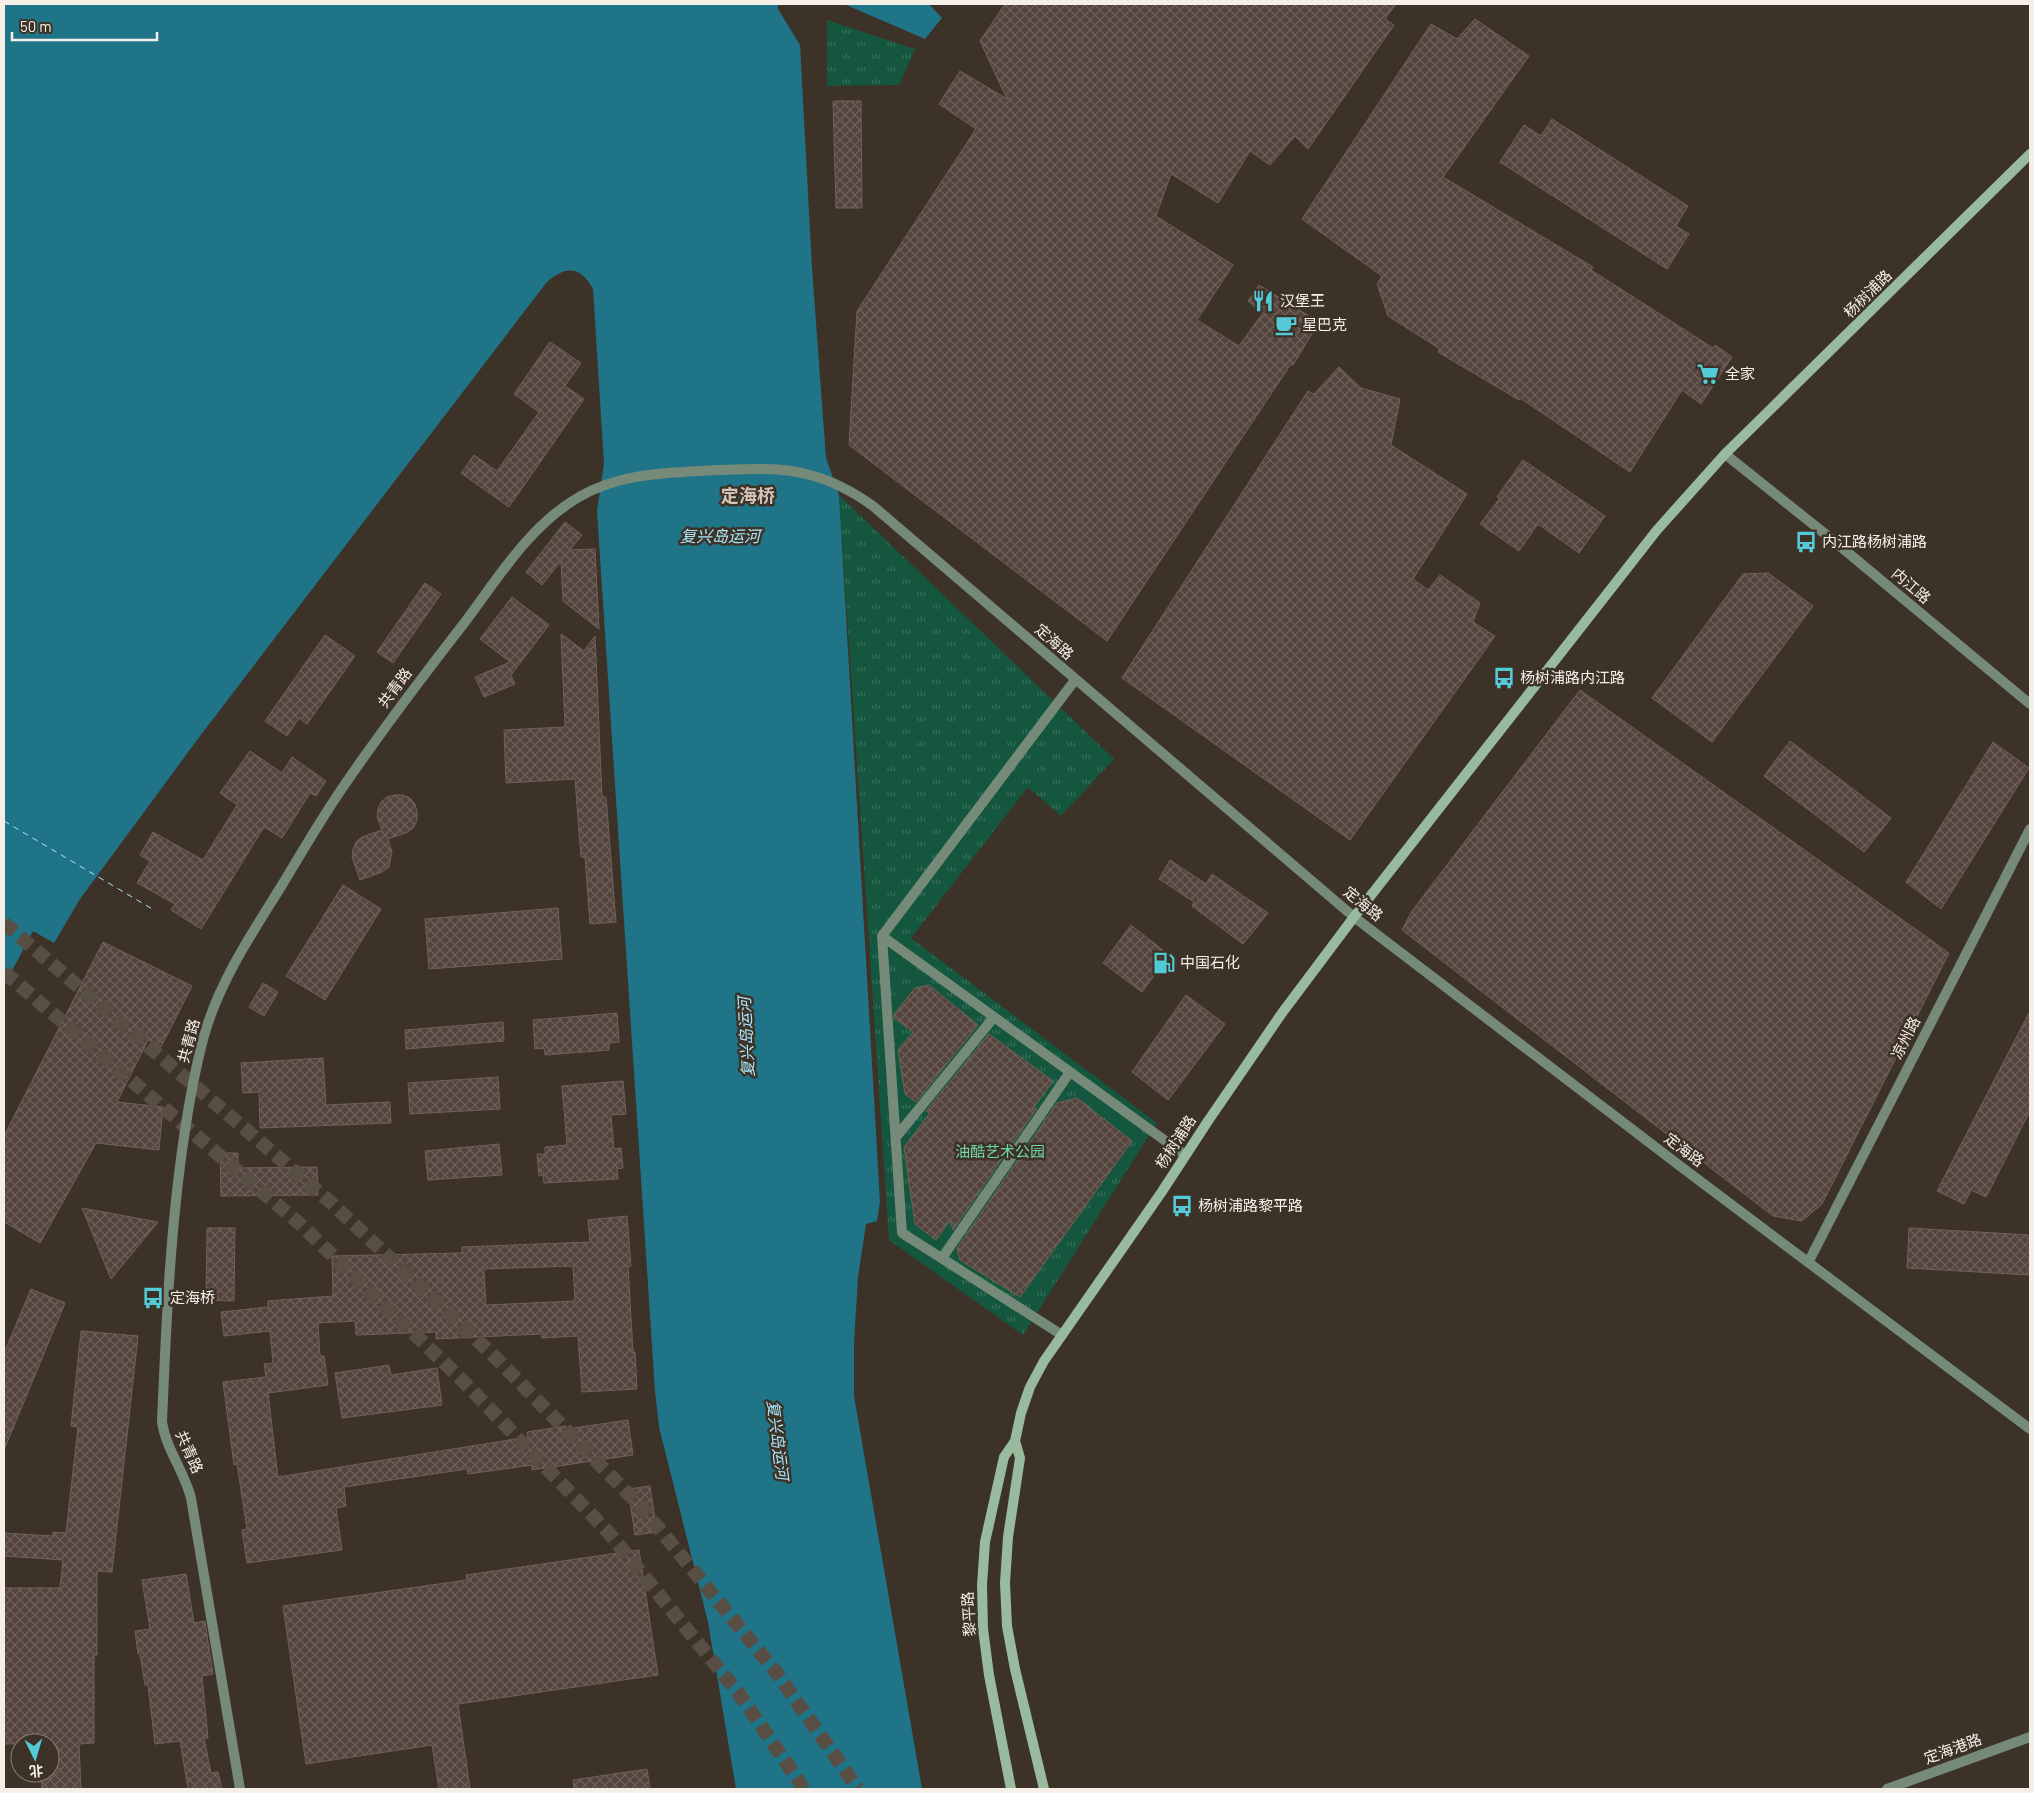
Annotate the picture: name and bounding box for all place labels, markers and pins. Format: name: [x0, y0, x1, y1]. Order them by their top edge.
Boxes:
restaurant icon: 汉堡王: [1250, 288, 1276, 314]
place label: 汉堡王: [1280, 291, 1325, 309]
cafe icon: 星巴克: [1273, 312, 1299, 338]
place label: 星巴克: [1302, 315, 1347, 333]
supermarket icon: 全家: [1695, 361, 1721, 387]
place label: 全家: [1725, 364, 1755, 382]
bus stop icon: 内江路杨树浦路: [1793, 529, 1819, 555]
place label: 内江路杨树浦路: [1822, 532, 1927, 550]
bus stop icon: 杨树浦路内江路: [1491, 665, 1517, 691]
place label: 杨树浦路内江路: [1520, 668, 1625, 686]
fuel station icon: 中国石化: [1151, 950, 1177, 976]
place label: 中国石化: [1180, 953, 1240, 971]
bus stop icon: 杨树浦路黎平路: [1169, 1193, 1195, 1219]
place label: 杨树浦路黎平路: [1198, 1196, 1303, 1214]
bus stop icon: 定海桥: [140, 1285, 166, 1311]
place label: 定海桥: [170, 1288, 215, 1306]

